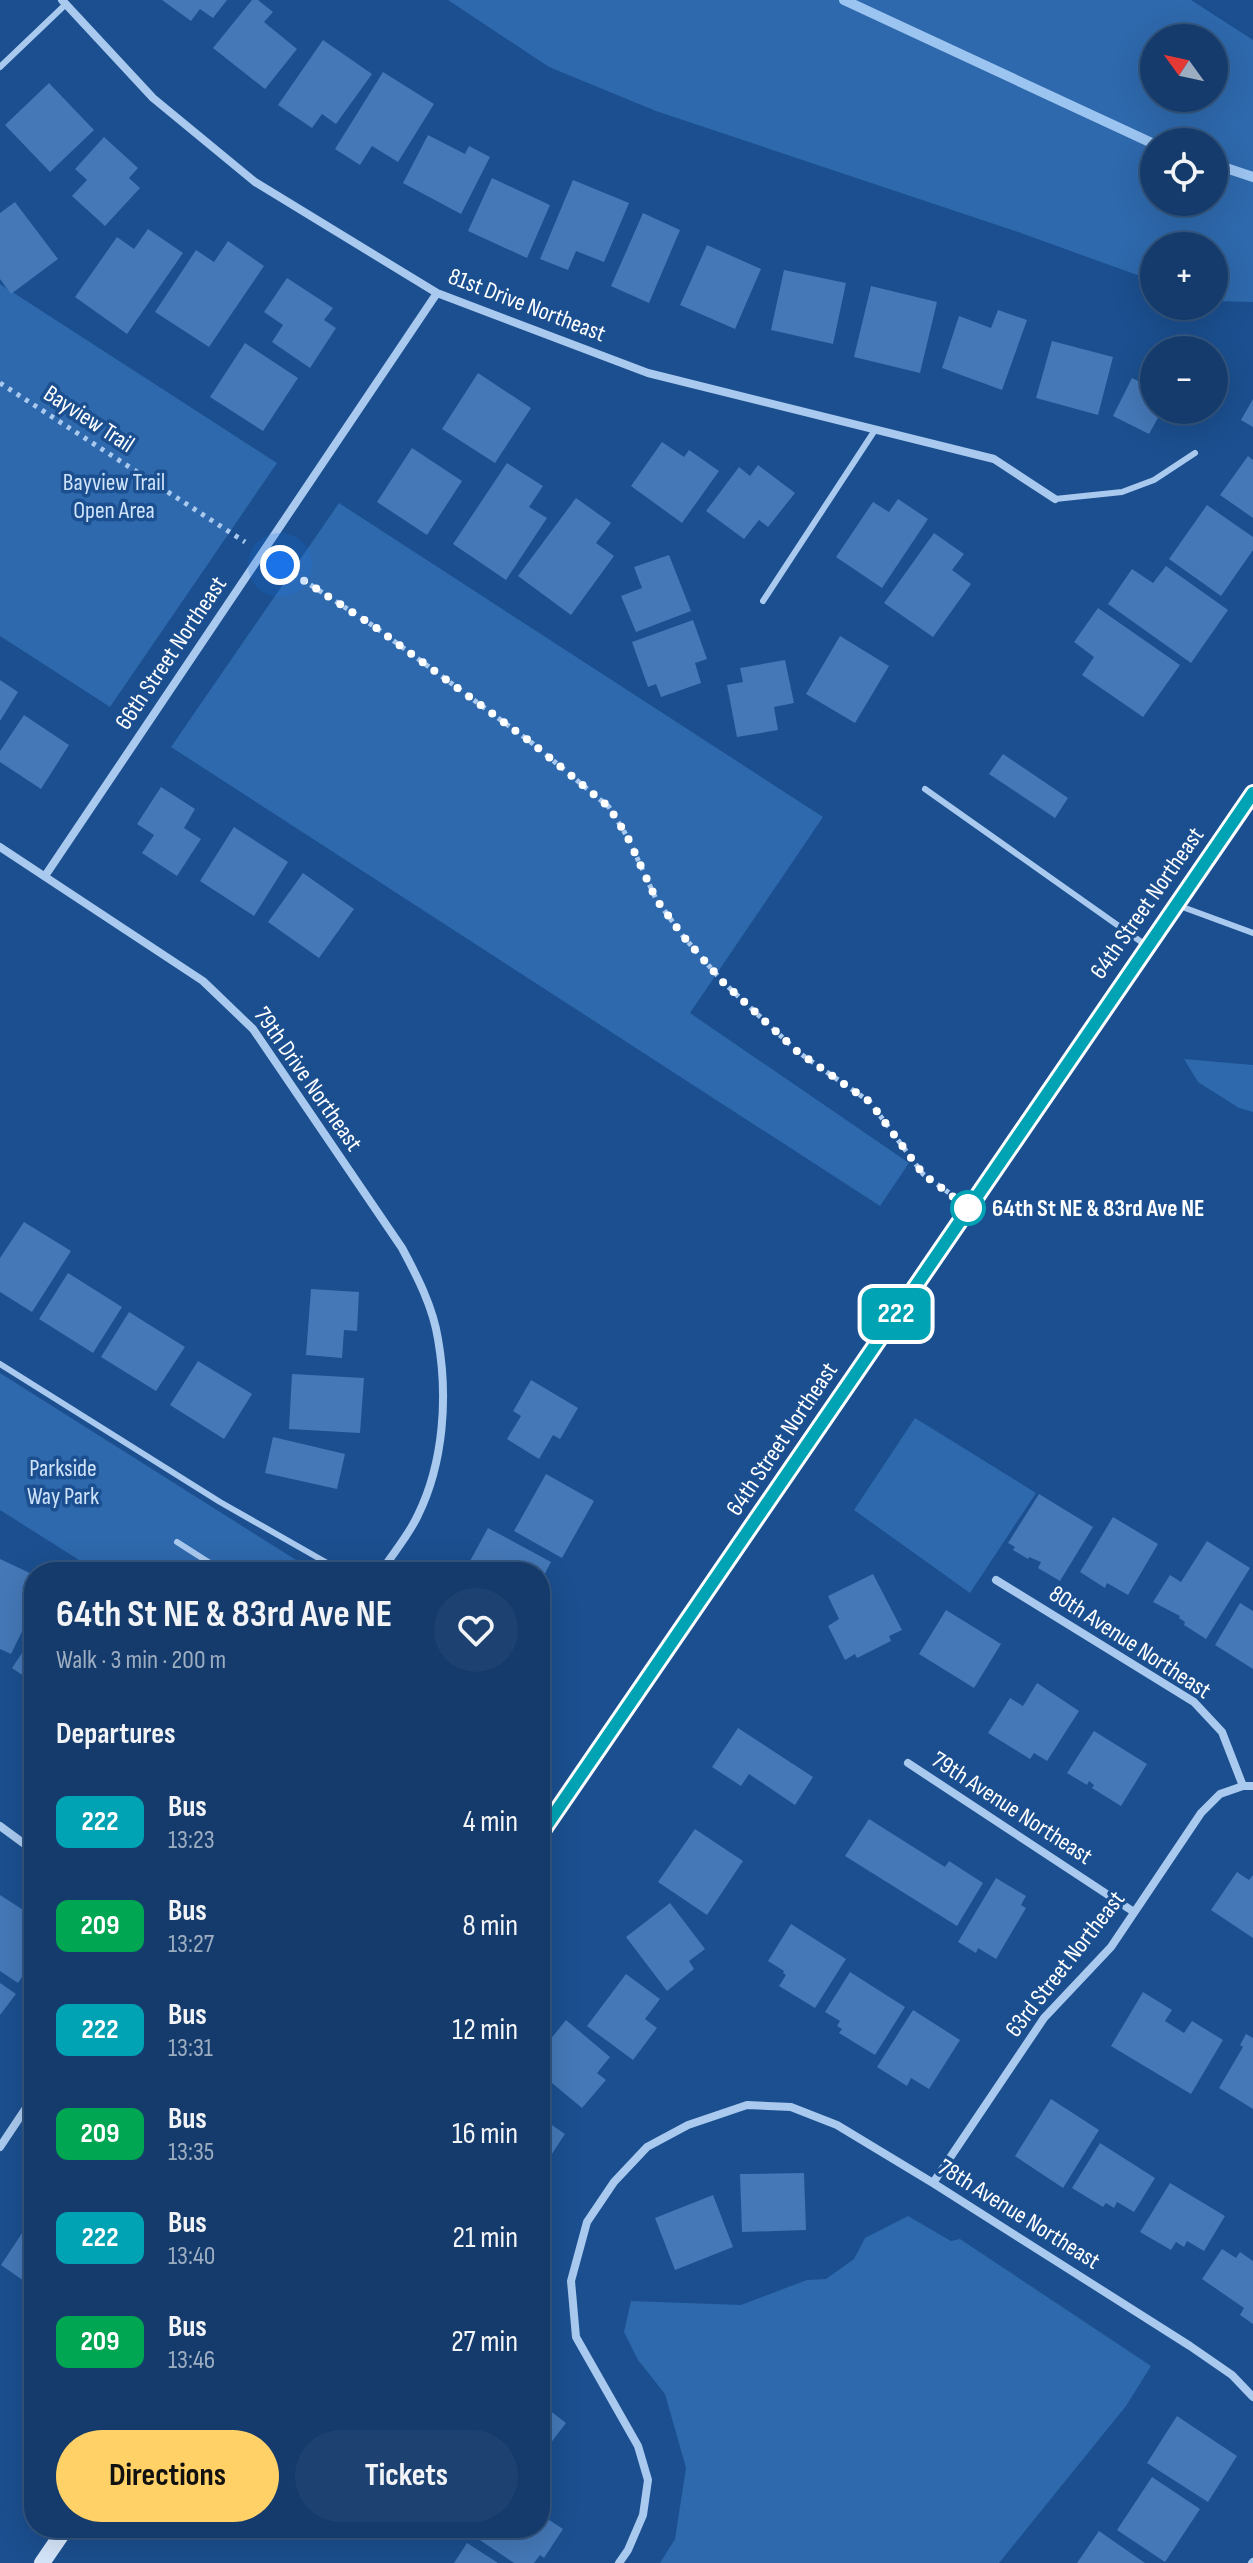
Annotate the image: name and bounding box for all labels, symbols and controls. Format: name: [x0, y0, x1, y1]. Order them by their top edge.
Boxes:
north arrow: [1140, 24, 1228, 112]
map controls: [1140, 24, 1228, 424]
button: locate: [1140, 128, 1228, 216]
button: +: [1140, 232, 1228, 320]
street label: 81st Drive Northeast: [444, 262, 610, 348]
button: −: [1140, 336, 1228, 424]
street label: Bayview Trail: [38, 379, 140, 459]
park label: Bayview Trail Open Area: [63, 468, 165, 525]
your location: [260, 545, 300, 585]
street label: 66th Street Northeast: [109, 571, 233, 735]
street label: 64th Street Northeast: [1084, 822, 1210, 984]
street label: 79th Drive Northeast: [248, 1001, 368, 1157]
marker: 64th St NE & 83rd Ave NE: [951, 1191, 985, 1225]
place label: 64th St NE & 83rd Ave NE: [992, 1194, 1204, 1223]
line badge: 222: [850, 1288, 942, 1340]
text: 222: [878, 1297, 914, 1330]
street label: 64th Street Northeast: [720, 1357, 844, 1521]
park label: Parkside Way Park: [27, 1454, 99, 1511]
street label: 80th Avenue Northeast: [1044, 1579, 1216, 1705]
button: heart: [434, 1588, 518, 1672]
text: 64th St NE & 83rd Ave NE: [56, 1592, 392, 1637]
text: Walk · 3 min · 200 m: [56, 1645, 226, 1676]
text: Departures: [56, 1716, 176, 1752]
street label: 79th Avenue Northeast: [926, 1745, 1098, 1871]
text: Bus: [168, 1789, 207, 1825]
text: 4 min: [463, 1804, 518, 1840]
text: 222: [82, 1805, 118, 1838]
text: 13:23: [168, 1825, 215, 1856]
street label: 63rd Street Northeast: [999, 1885, 1131, 2043]
text: Bus: [168, 1893, 207, 1929]
text: 8 min: [462, 1908, 518, 1944]
text: 209: [81, 1909, 119, 1942]
text: 13:27: [168, 1929, 214, 1960]
text: Bus: [168, 1997, 207, 2033]
text: 12 min: [452, 2012, 518, 2048]
text: 222: [82, 2013, 118, 2046]
text: 13:31: [168, 2033, 213, 2064]
text: Bus: [168, 2101, 207, 2137]
text: 16 min: [452, 2116, 518, 2152]
text: 209: [81, 2117, 119, 2150]
text: 13:35: [168, 2137, 214, 2168]
street label: 78th Avenue Northeast: [933, 2152, 1105, 2276]
text: Bus: [168, 2205, 207, 2241]
text: 21 min: [453, 2220, 518, 2256]
text: 222: [82, 2221, 118, 2254]
text: 13:40: [168, 2241, 215, 2272]
text: Bus: [168, 2309, 207, 2345]
text: 27 min: [451, 2324, 518, 2360]
text: 209: [81, 2325, 119, 2358]
text: 13:46: [168, 2345, 215, 2376]
button: Directions: [56, 2430, 279, 2522]
button: Tickets: [295, 2430, 518, 2522]

